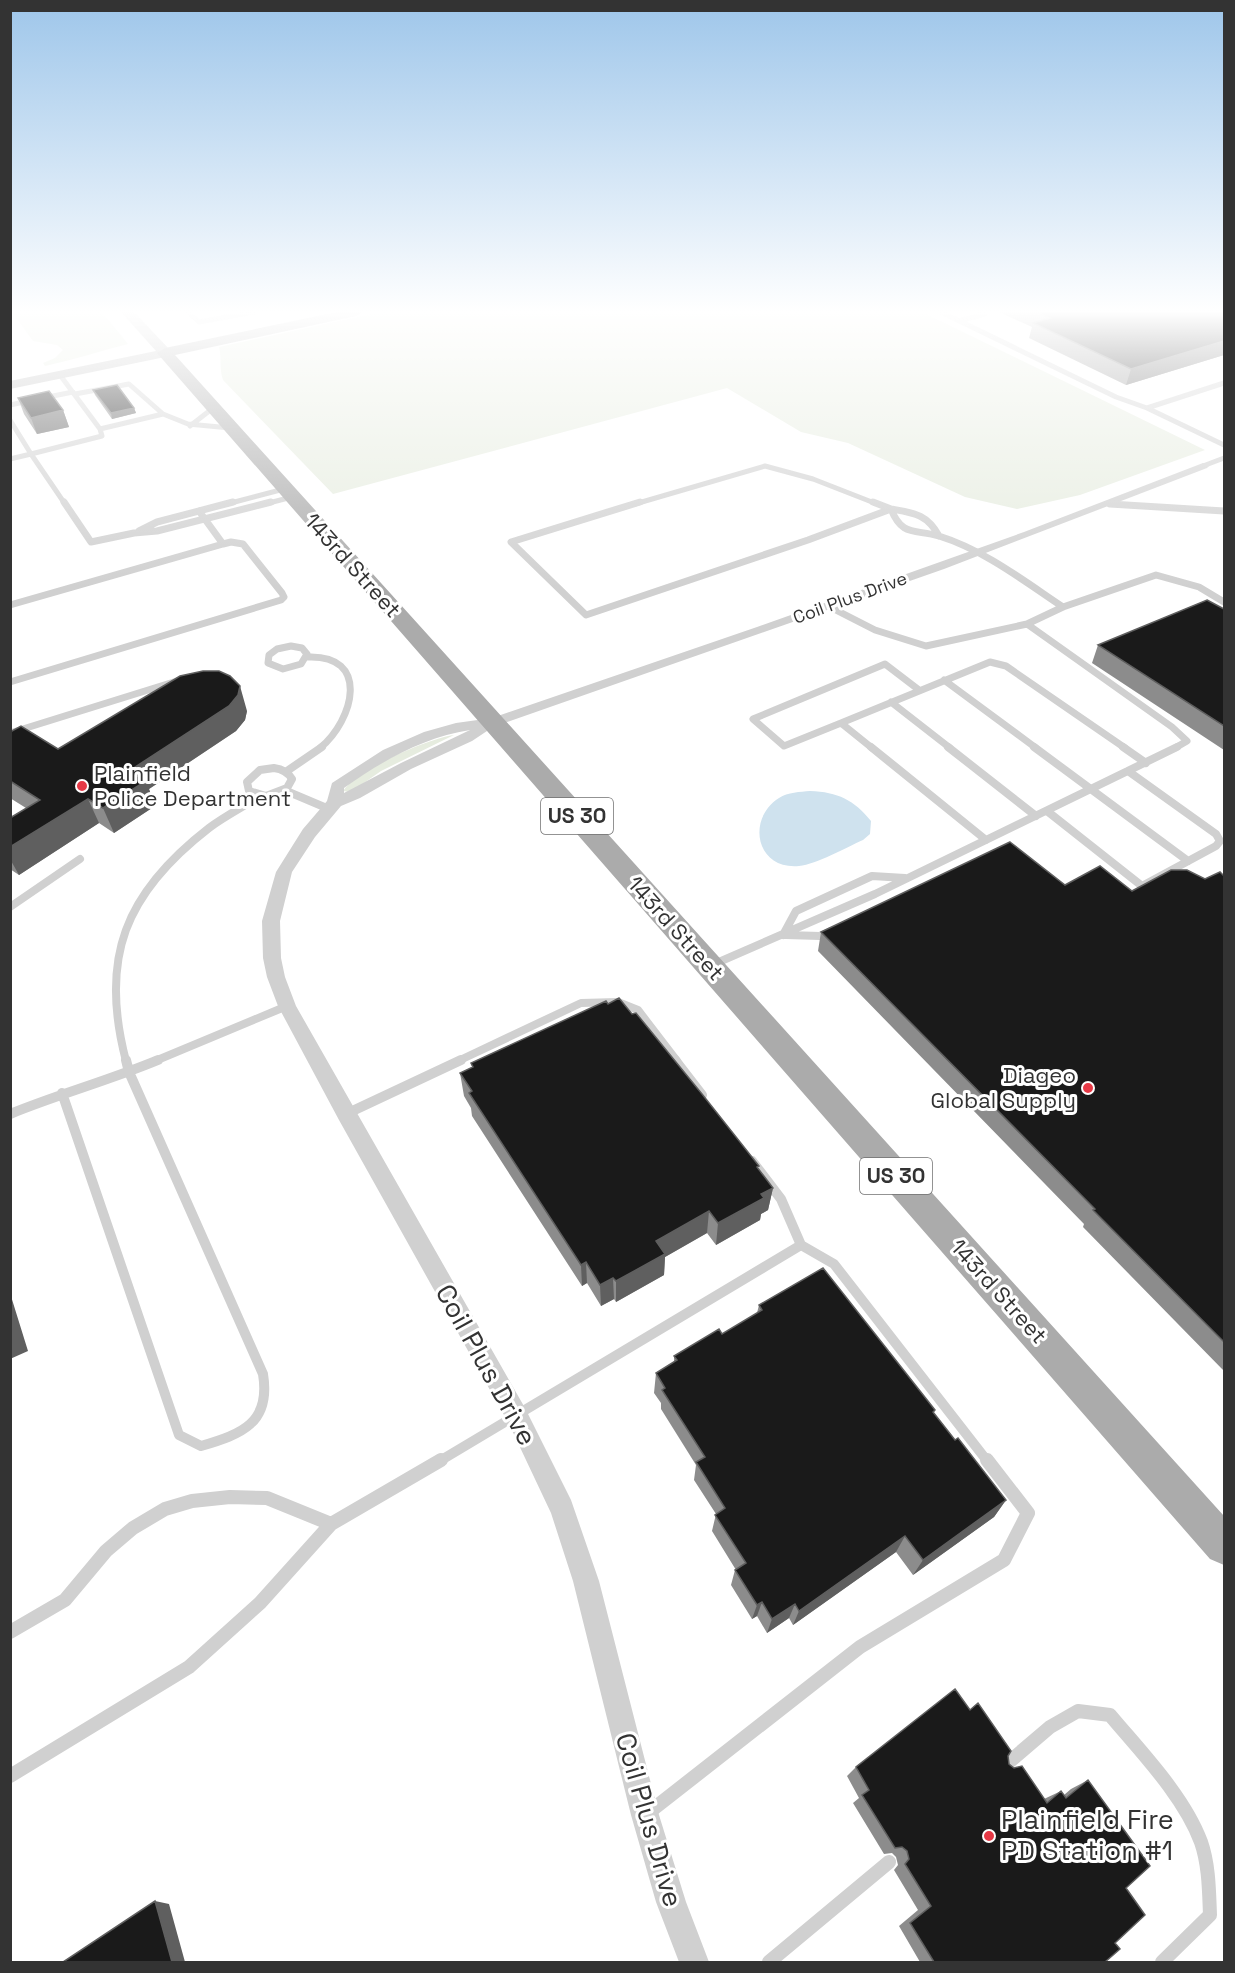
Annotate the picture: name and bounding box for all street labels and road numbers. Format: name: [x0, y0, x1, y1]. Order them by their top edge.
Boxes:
street label: 143rd Street: [299, 507, 407, 623]
street label: Coil Plus Drive: [790, 566, 910, 629]
road number: US 30: [541, 798, 613, 834]
street label: 143rd Street: [622, 870, 730, 986]
road number: US 30: [860, 1158, 932, 1194]
street label: 143rd Street: [945, 1233, 1053, 1349]
street label: Coil Plus Drive: [428, 1278, 545, 1452]
street label: Coil Plus Drive: [608, 1729, 691, 1911]

